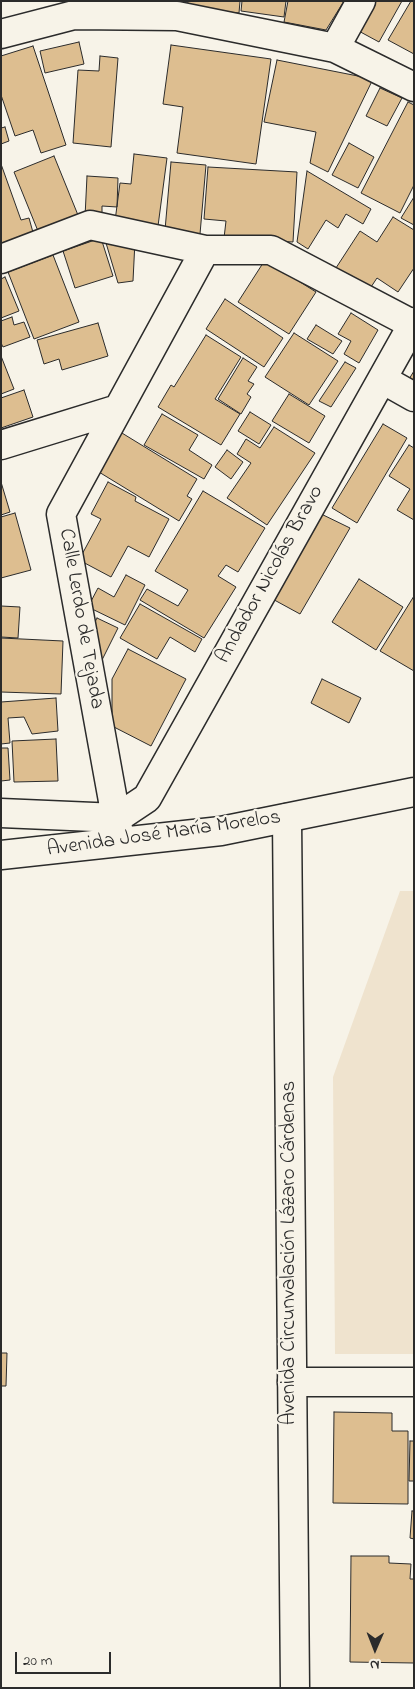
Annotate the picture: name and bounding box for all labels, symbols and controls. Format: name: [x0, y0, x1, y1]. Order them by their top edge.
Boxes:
street label: Andador Nicolás Bravo: [212, 482, 330, 668]
street label: Calle Lerdo de Tejada: [52, 527, 108, 711]
street label: Avenida José María Morelos: [45, 806, 283, 864]
street label: Avenida Circunvalación Lázaro Cárdenas: [278, 1081, 304, 1425]
north arrow: [350, 1624, 400, 1674]
scale bar: [18, 1642, 114, 1674]
text: 20 m: [23, 1650, 52, 1672]
text: N: [370, 1654, 380, 1675]

